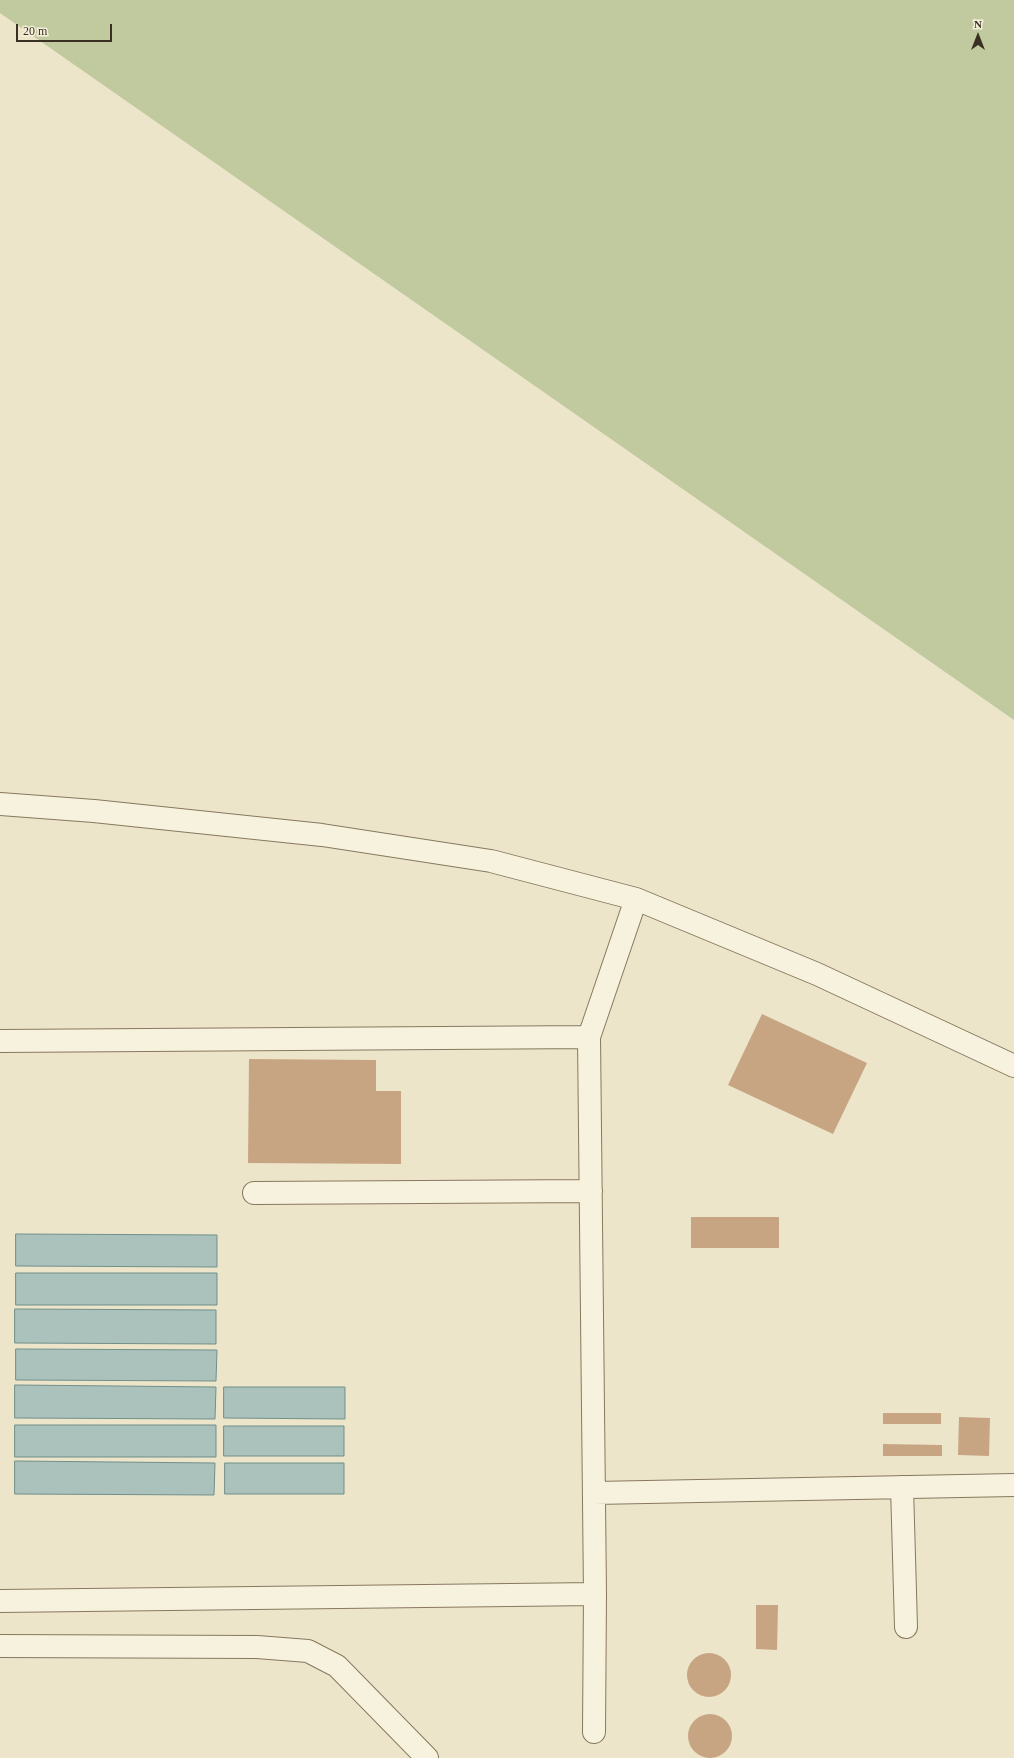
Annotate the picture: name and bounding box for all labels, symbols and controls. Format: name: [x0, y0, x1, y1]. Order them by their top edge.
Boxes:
scale bar: [18, 16, 114, 42]
north arrow: [958, 16, 998, 56]
text: N: [974, 18, 982, 30]
text: 20 m: [23, 24, 47, 38]

